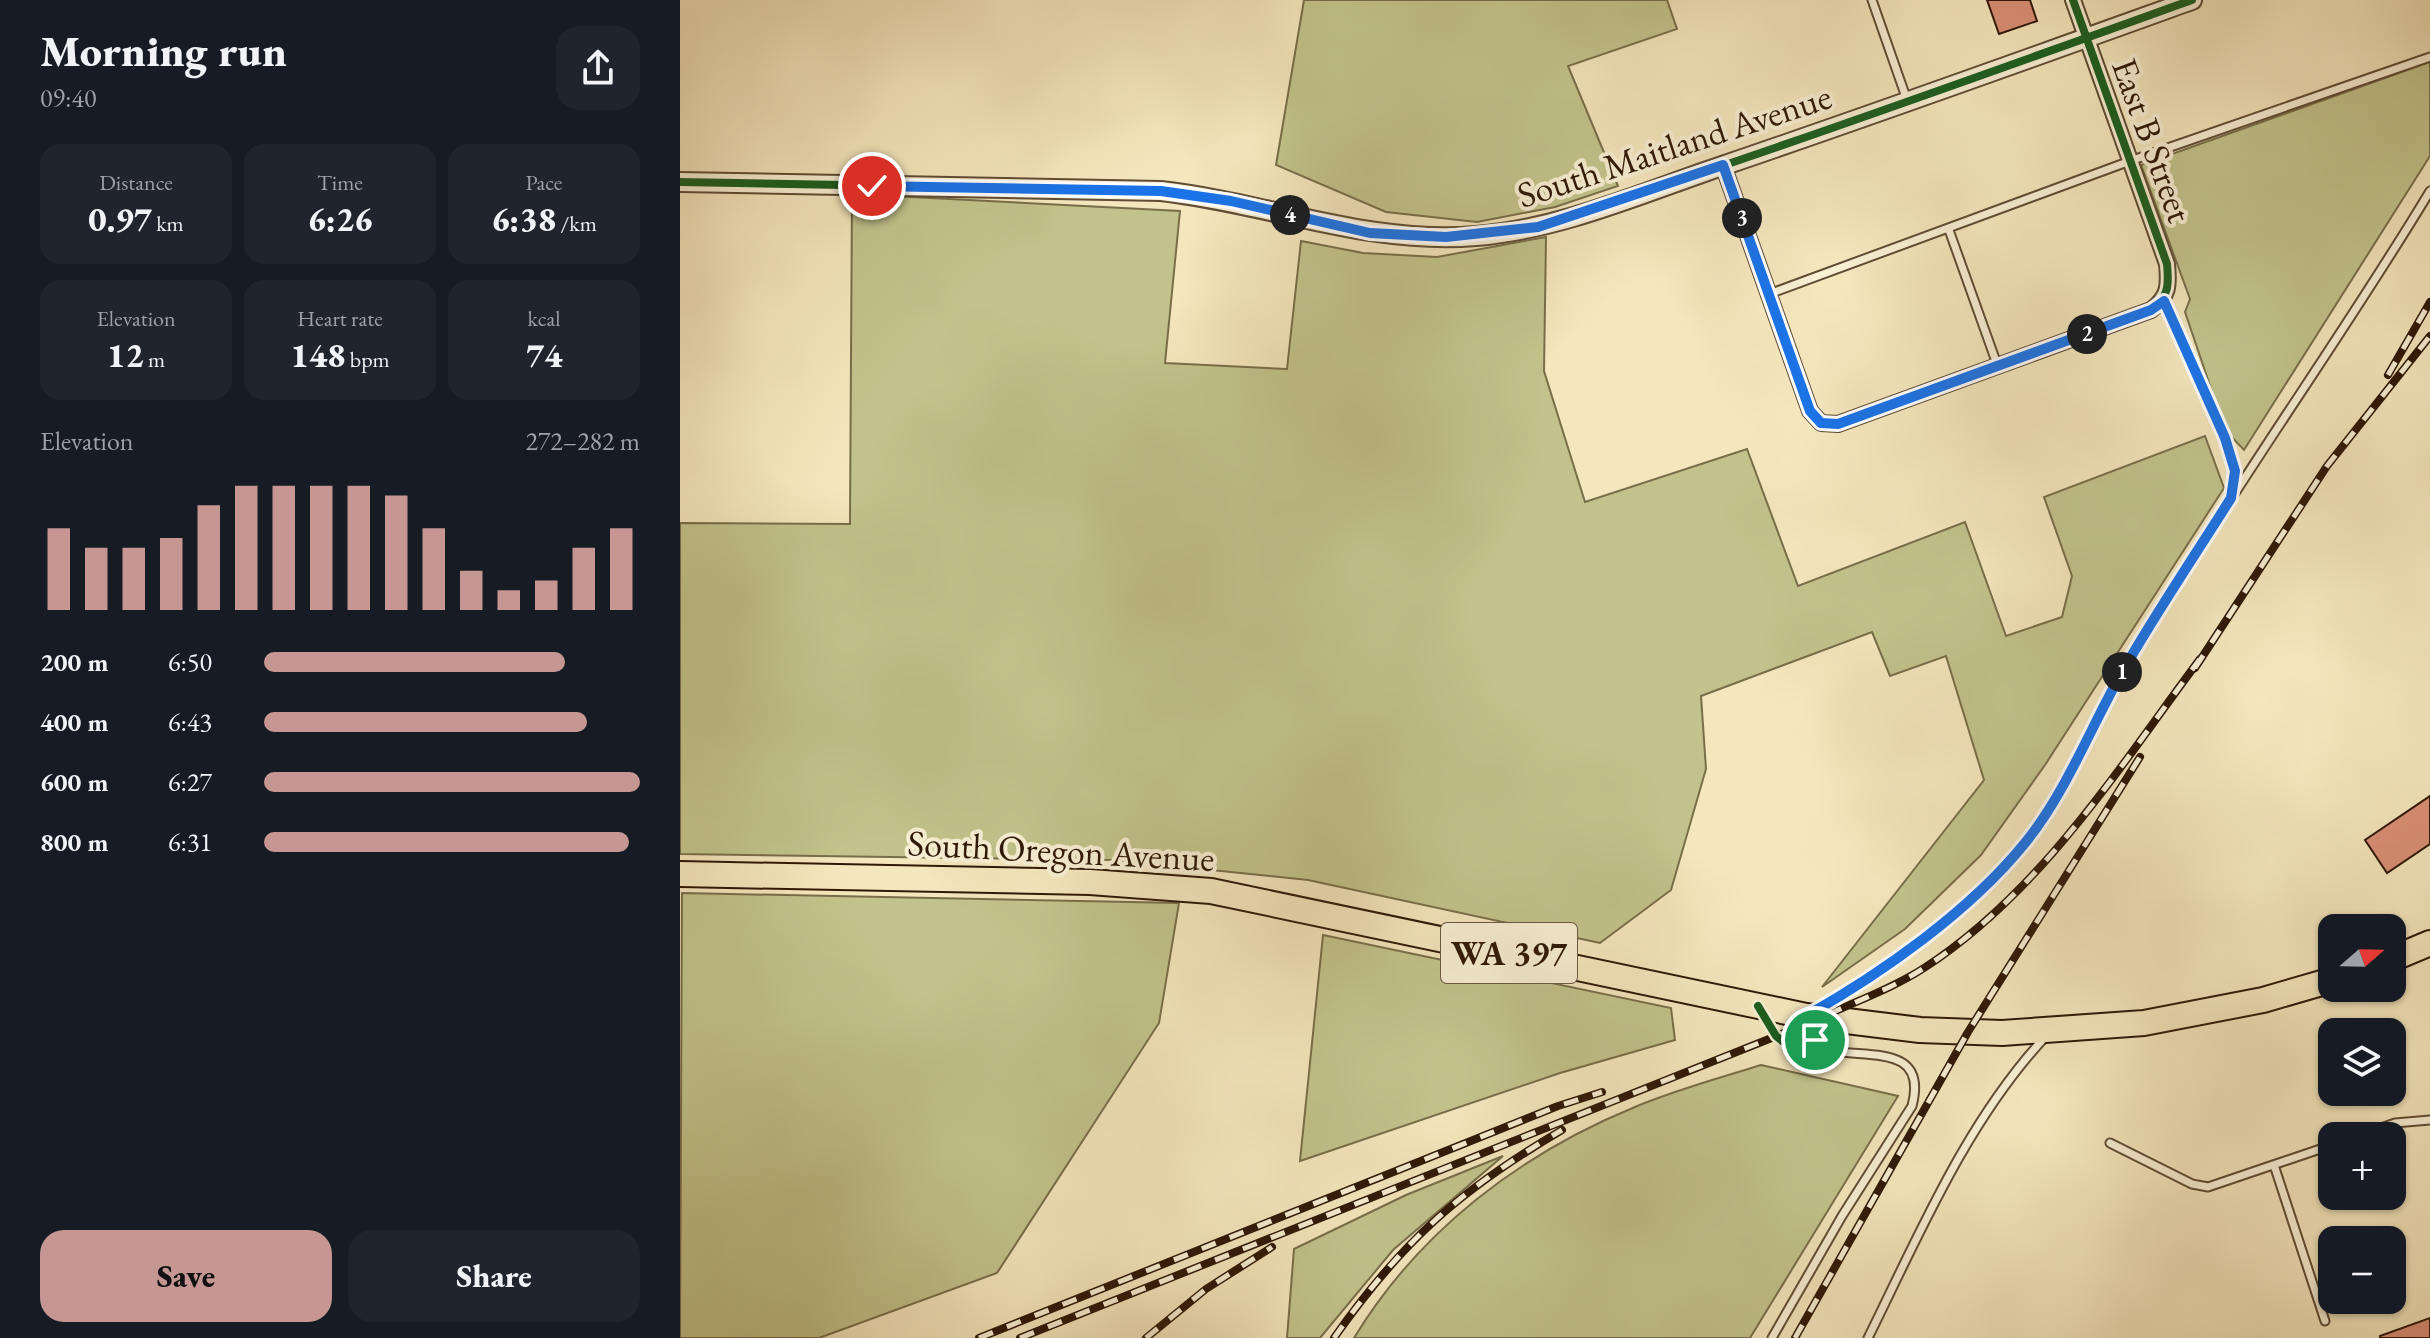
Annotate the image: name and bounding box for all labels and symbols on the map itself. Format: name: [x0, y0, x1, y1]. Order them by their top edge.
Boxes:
street label: East B Street: [2101, 52, 2204, 229]
street label: South Maitland Avenue: [1511, 73, 1837, 218]
pin: [838, 152, 906, 220]
pin: 4: [1270, 195, 1310, 235]
pin: 3: [1722, 198, 1762, 238]
pin: 2: [2067, 314, 2107, 354]
pin: 1: [2102, 652, 2142, 692]
street label: South Oregon Avenue: [906, 819, 1216, 882]
north arrow: [2318, 914, 2406, 1002]
road number: WA 397: [1441, 923, 1577, 983]
pin: [1781, 1006, 1849, 1074]

